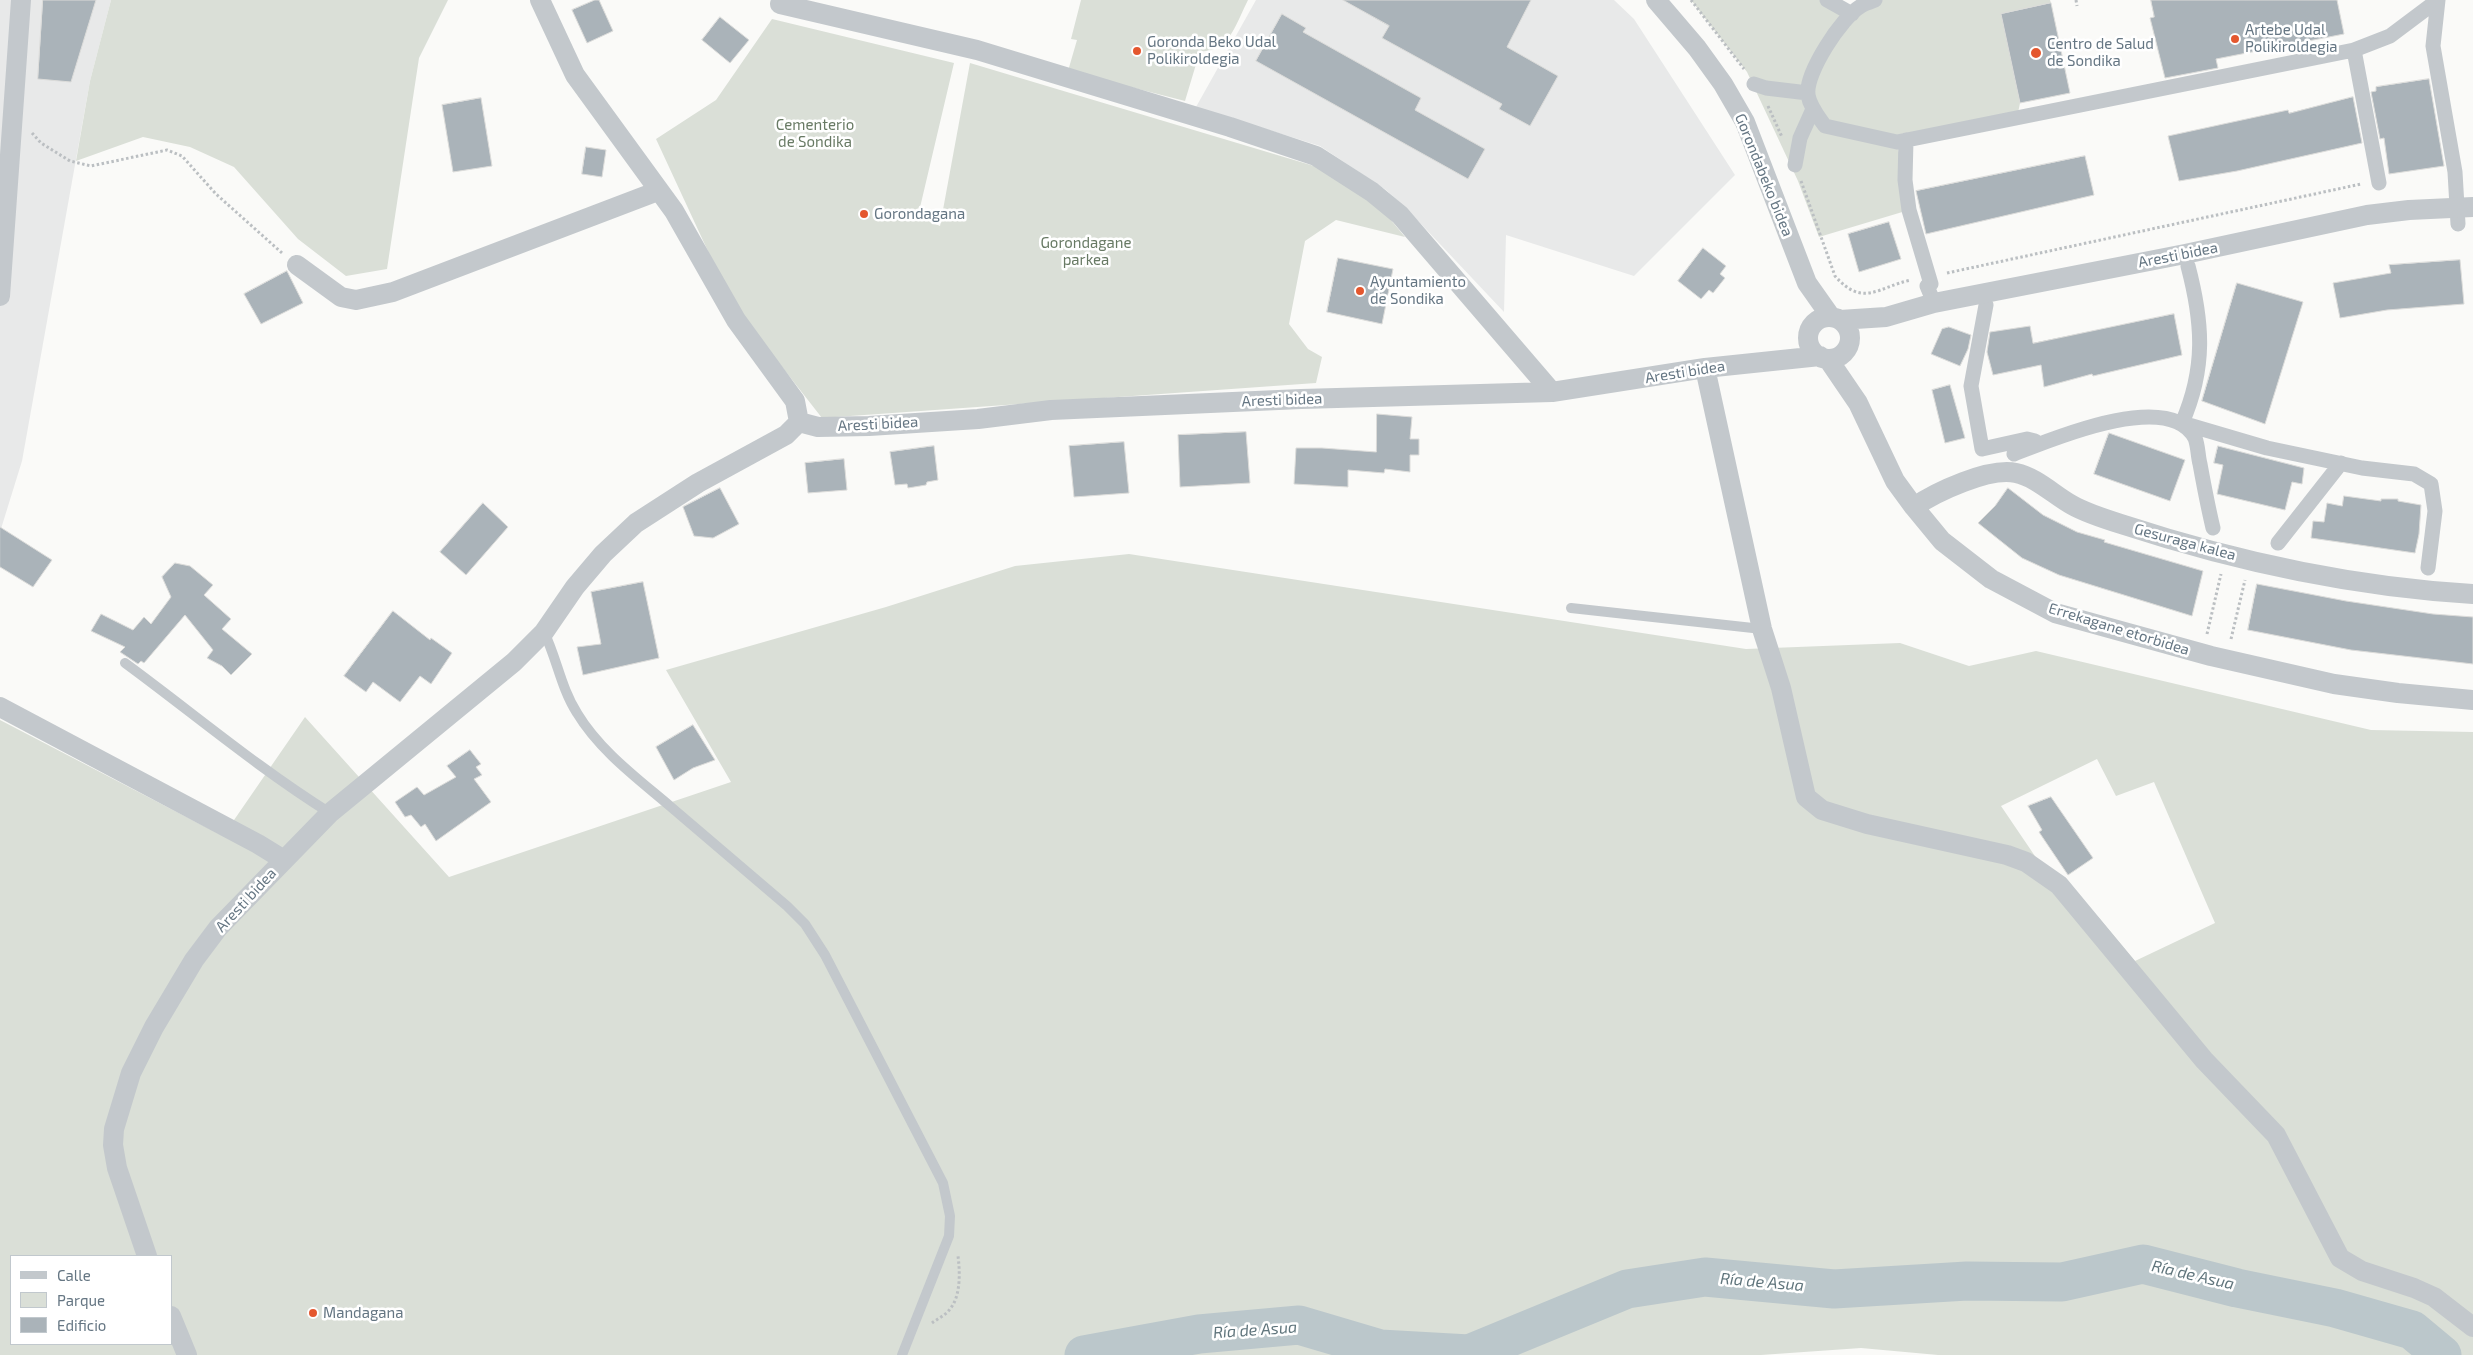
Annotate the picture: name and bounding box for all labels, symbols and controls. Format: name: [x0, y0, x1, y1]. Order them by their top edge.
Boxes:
place label: Artebe Udal Polikiroldegia: [2245, 21, 2338, 56]
place label: Goronda Beko Udal Polikiroldegia: [1147, 33, 1276, 68]
marker: Artebe Udal Polikiroldegia: [2229, 33, 2241, 45]
place label: Centro de Salud de Sondika: [2047, 35, 2154, 70]
marker: Goronda Beko Udal Polikiroldegia: [1131, 45, 1143, 57]
marker: Centro de Salud de Sondika: [2029, 46, 2043, 60]
street label: Gorondabeko bidea: [1731, 111, 1797, 239]
park label: Cementerio de Sondika: [776, 116, 854, 151]
place label: Gorondagana: [874, 205, 965, 223]
marker: Gorondagana: [858, 208, 870, 220]
park label: Gorondagane parkea: [1040, 234, 1132, 269]
street label: Aresti bidea: [2137, 238, 2219, 272]
place label: Ayuntamiento de Sondika: [1370, 273, 1466, 308]
marker: Ayuntamiento de Sondika: [1354, 285, 1366, 297]
street label: Aresti bidea: [1644, 357, 1726, 387]
street label: Aresti bidea: [1241, 390, 1323, 410]
street label: Aresti bidea: [837, 413, 919, 435]
street label: Gesuraga kalea: [2132, 520, 2238, 564]
street label: Errekagane etorbidea: [2046, 599, 2192, 659]
street label: Aresti bidea: [212, 864, 280, 936]
legend: [10, 1255, 172, 1345]
water label: Ría de Asua: [2150, 1256, 2236, 1294]
text: Calle: [57, 1266, 91, 1284]
water label: Ría de Asua: [1719, 1269, 1805, 1295]
text: Parque: [57, 1291, 105, 1309]
place label: Mandagana: [323, 1304, 403, 1322]
marker: Mandagana: [307, 1307, 319, 1319]
text: Edificio: [57, 1316, 106, 1334]
water label: Ría de Asua: [1212, 1317, 1298, 1343]

